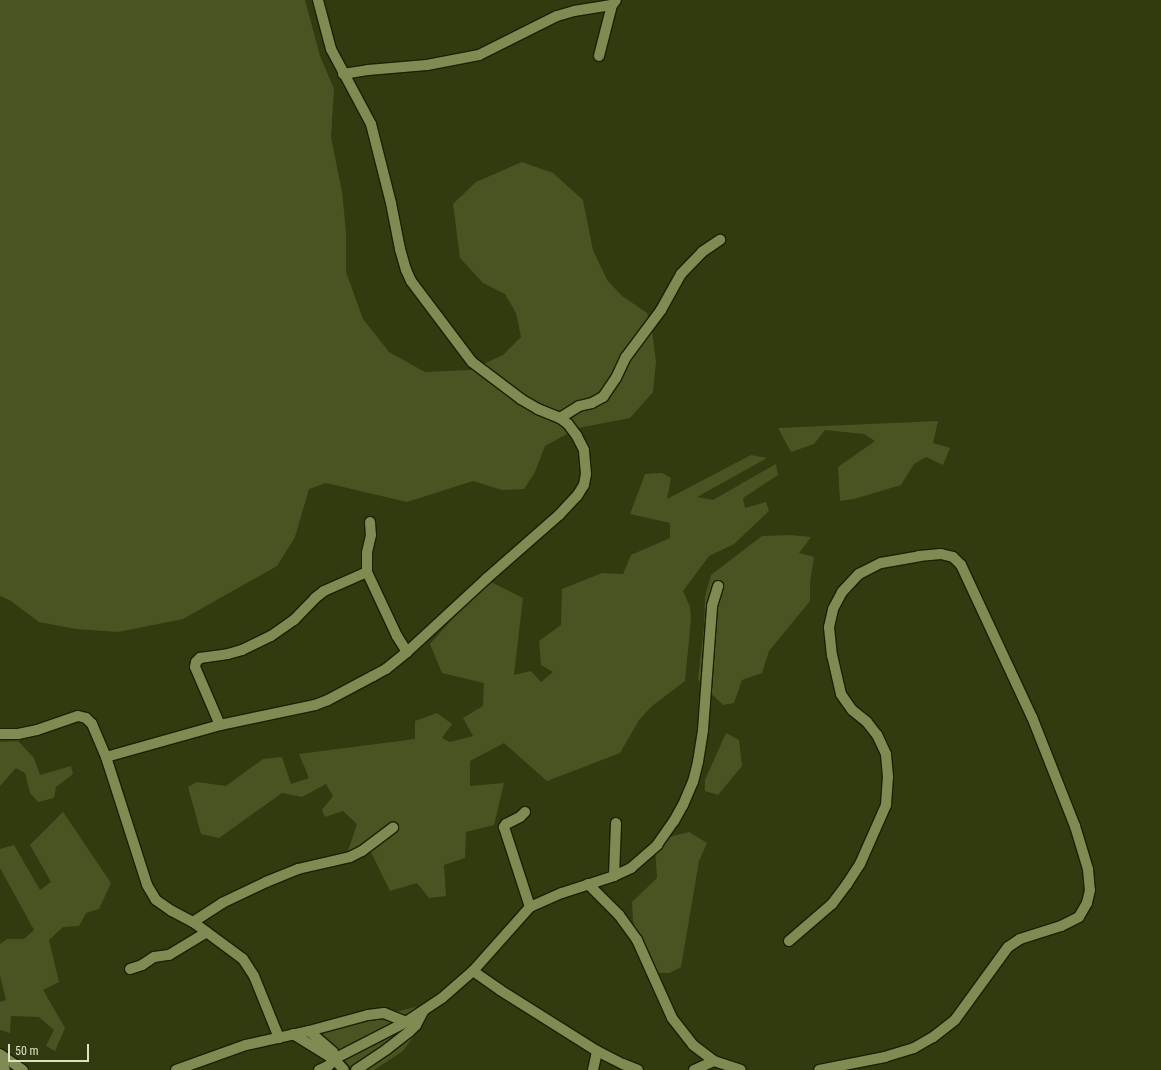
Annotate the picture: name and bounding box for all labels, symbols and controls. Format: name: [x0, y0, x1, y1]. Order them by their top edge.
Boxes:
scale bar: [10, 1036, 91, 1062]
text: 50 m: [15, 1044, 39, 1058]

